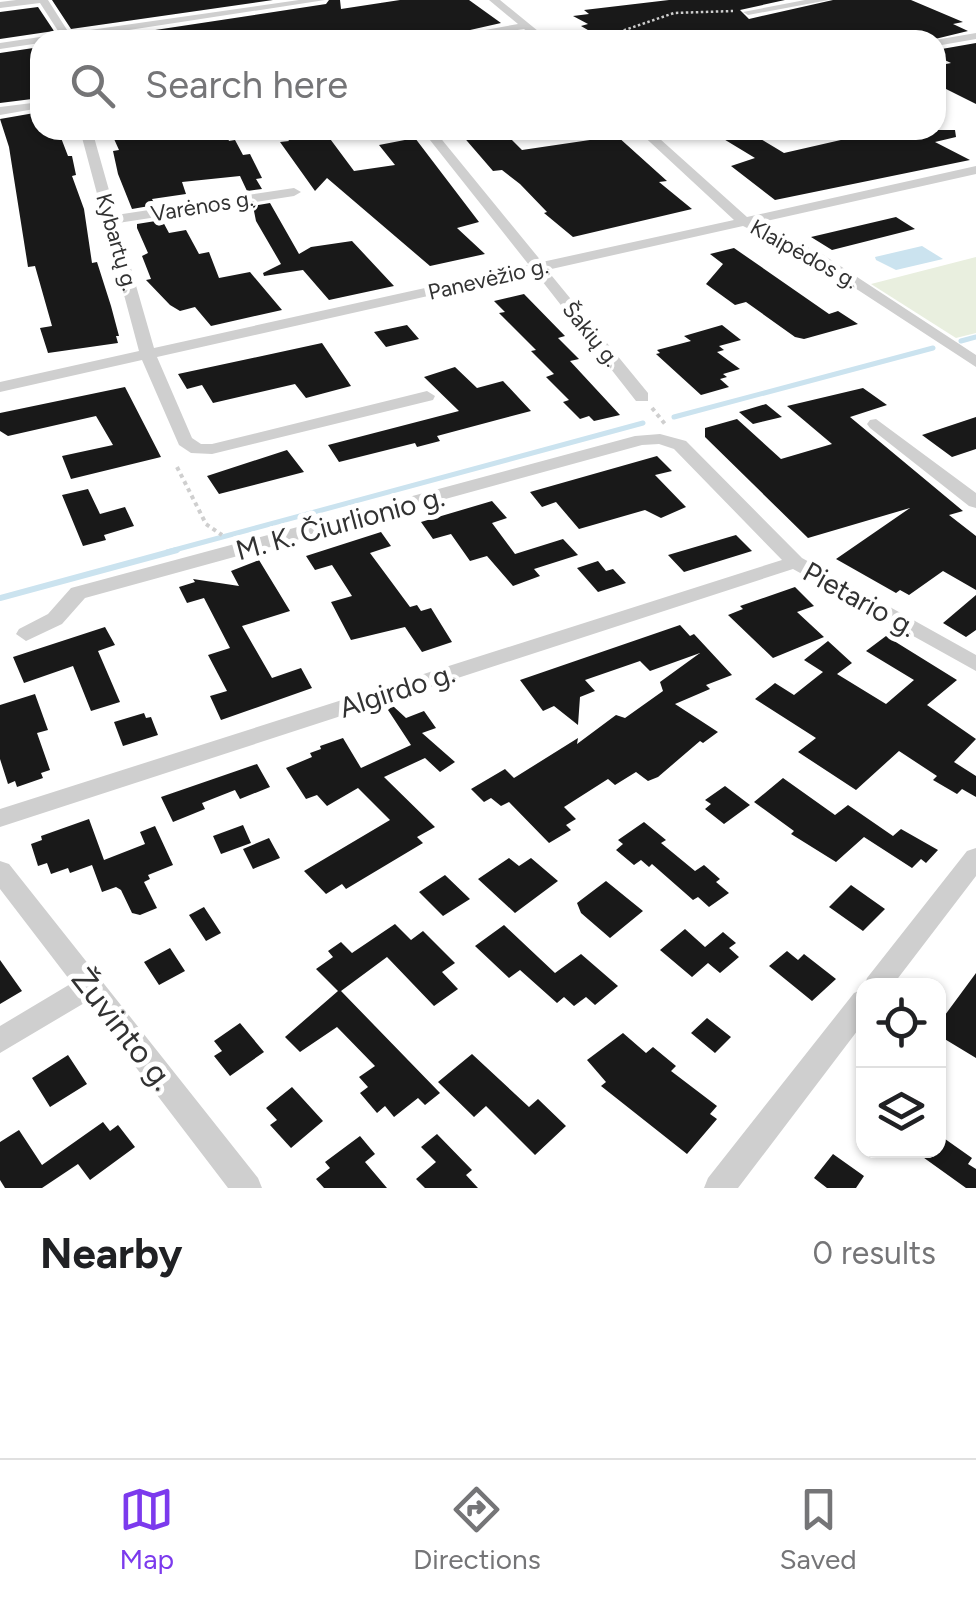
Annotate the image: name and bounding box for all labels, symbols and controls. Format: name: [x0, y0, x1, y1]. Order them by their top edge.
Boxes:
search box: [30, 30, 946, 140]
icon: search: [65, 58, 120, 113]
text: Search here: [145, 62, 348, 108]
street label: Varėnos g.: [149, 185, 255, 227]
street label: Kybartų g.: [90, 190, 144, 294]
street label: Klaipėdos g.: [746, 213, 862, 295]
street label: Panevėžio g.: [425, 252, 551, 306]
street label: Šakių g.: [557, 296, 625, 372]
street label: M. K. Čiurlionio g.: [232, 479, 448, 567]
street label: Pietario g.: [797, 554, 923, 644]
street label: Algirdo g.: [335, 655, 459, 725]
street label: Žuvinto g.: [64, 960, 182, 1098]
map controls: [856, 978, 946, 1158]
button: locate: [856, 978, 946, 1068]
button: layers: [856, 1068, 946, 1158]
text: Nearby: [40, 1228, 182, 1279]
text: 0 results: [812, 1234, 936, 1272]
tab: Map: [119, 1482, 174, 1576]
tab: Directions: [413, 1482, 541, 1576]
tab: Saved: [779, 1482, 857, 1576]

